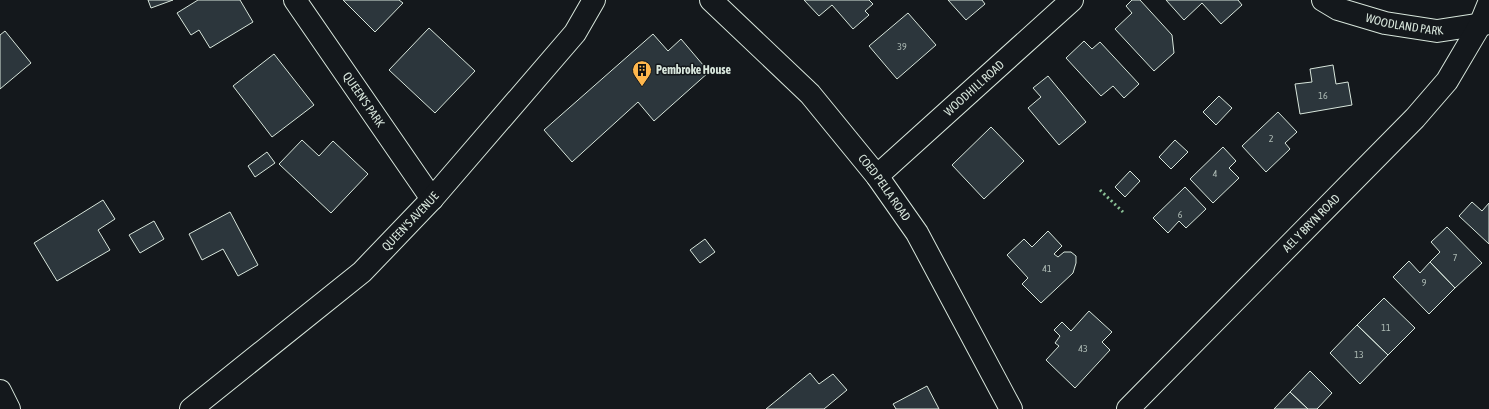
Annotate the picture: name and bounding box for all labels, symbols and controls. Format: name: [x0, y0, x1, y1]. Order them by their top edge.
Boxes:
street label: WOODLAND PARK: [1364, 11, 1444, 38]
house number: 39: [897, 41, 907, 52]
street label: WOODHILL ROAD: [941, 57, 1007, 119]
building icon: Pembroke House: [631, 59, 653, 87]
place label: Pembroke House: [656, 63, 731, 77]
street label: QUEEN'S PARK: [340, 70, 387, 130]
house number: 16: [1318, 90, 1328, 101]
house number: 2: [1269, 133, 1274, 144]
street label: COED PELLA ROAD: [855, 151, 913, 224]
house number: 4: [1213, 168, 1218, 179]
street label: QUEEN'S AVENUE: [379, 189, 442, 254]
street label: AEL Y BRYN ROAD: [1280, 191, 1343, 255]
house number: 6: [1178, 209, 1183, 220]
house number: 7: [1453, 252, 1458, 263]
house number: 41: [1042, 263, 1052, 274]
house number: 9: [1422, 277, 1427, 288]
house number: 11: [1381, 322, 1391, 333]
house number: 43: [1078, 343, 1088, 354]
house number: 13: [1354, 349, 1364, 360]

